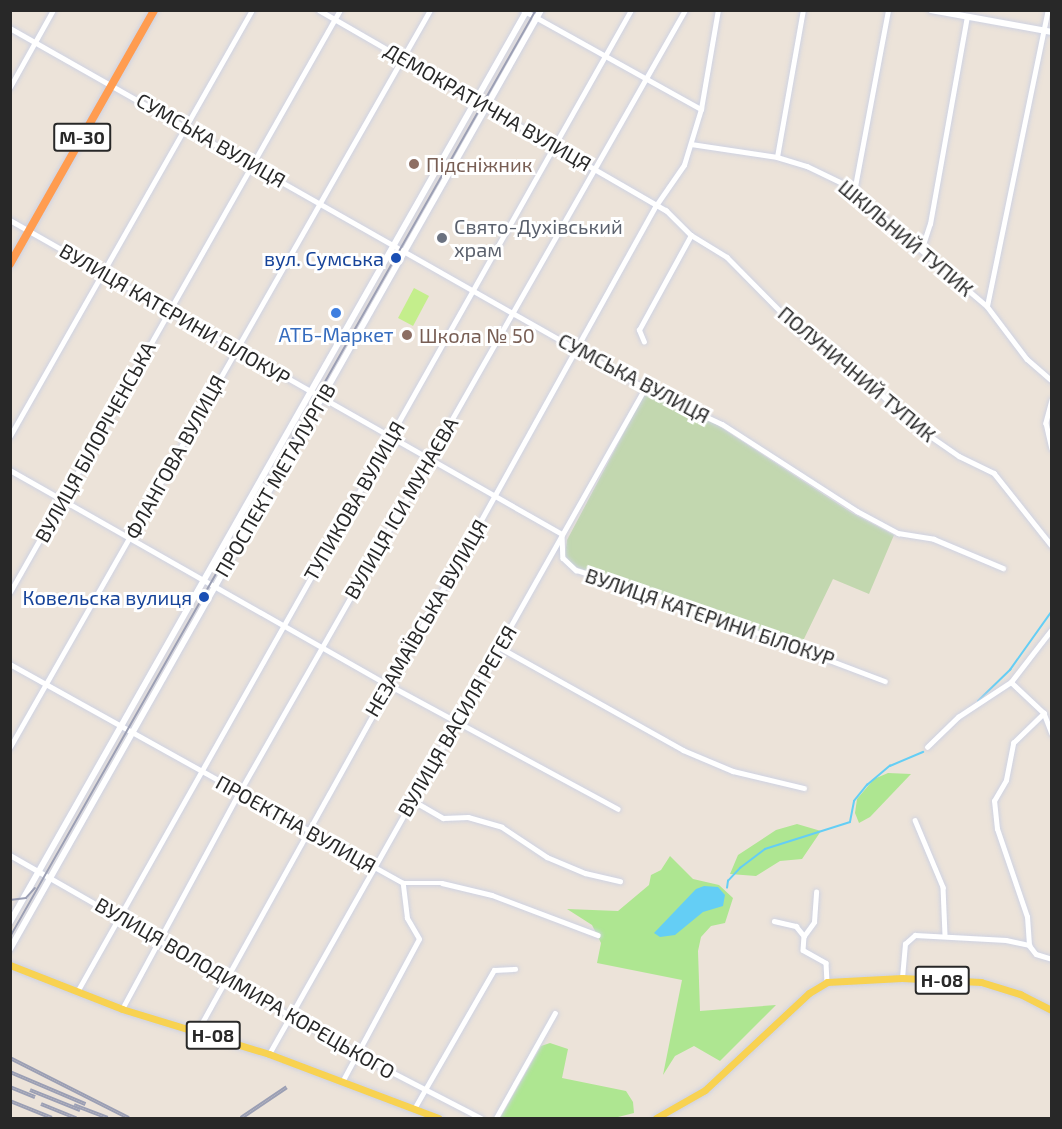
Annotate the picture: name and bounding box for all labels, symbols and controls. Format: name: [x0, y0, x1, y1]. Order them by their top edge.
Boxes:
street label: ДЕМОКРАТИЧНА ВУЛИЦЯ: [380, 38, 596, 176]
street label: СУМСЬКА ВУЛИЦЯ: [132, 88, 290, 192]
road number: М-30: [52, 122, 112, 152]
place label: Підсніжник: [426, 152, 532, 176]
marker: Підсніжник: [407, 157, 421, 171]
street label: ШКІЛЬНИЙ ТУПИК: [834, 175, 978, 301]
place label: Свято-Духівський храм: [454, 214, 623, 261]
marker: Свято-Духівський храм: [435, 231, 449, 245]
street label: ВУЛИЦЯ КАТЕРИНИ БІЛОКУР: [55, 238, 295, 390]
place label: вул. Сумська: [264, 246, 384, 270]
marker: вул. Сумська: [389, 251, 403, 265]
street label: ПОЛУНИЧНИЙ ТУПИК: [773, 301, 941, 447]
marker: АТБ-Маркет: [329, 306, 343, 320]
place label: АТБ-Маркет: [279, 322, 393, 346]
place label: Школа № 50: [419, 323, 535, 347]
marker: Школа № 50: [400, 328, 414, 342]
street label: СУМСЬКА ВУЛИЦЯ: [554, 328, 714, 428]
street label: ВУЛИЦЯ БІЛОРІЧЕНСЬКА: [30, 338, 160, 546]
street label: ФЛАНГОВА ВУЛИЦЯ: [120, 371, 230, 543]
street label: ПРОСПЕКТ МЕТАЛУРГІВ: [210, 379, 340, 581]
street label: ВУЛИЦЯ ІСИ МУНАЄВА: [339, 413, 463, 603]
street label: ТУПИКОВА ВУЛИЦЯ: [299, 417, 409, 585]
street label: НЕЗАМАЇВСЬКА ВУЛИЦЯ: [360, 515, 492, 721]
street label: ВУЛИЦЯ КАТЕРИНИ БІЛОКУР: [582, 563, 838, 671]
place label: Ковельска вулиця: [23, 585, 192, 609]
marker: Ковельска вулиця: [197, 590, 211, 604]
street label: ВУЛИЦЯ ВАСИЛЯ РЕГЕЯ: [392, 621, 522, 821]
street label: ПРОЕКТНА ВУЛИЦЯ: [212, 770, 380, 878]
street label: ВУЛИЦЯ ВОЛОДИМИРА КОРЕЦЬКОГО: [91, 892, 399, 1084]
road number: Н-08: [914, 965, 970, 995]
road number: Н-08: [184, 1020, 242, 1050]

